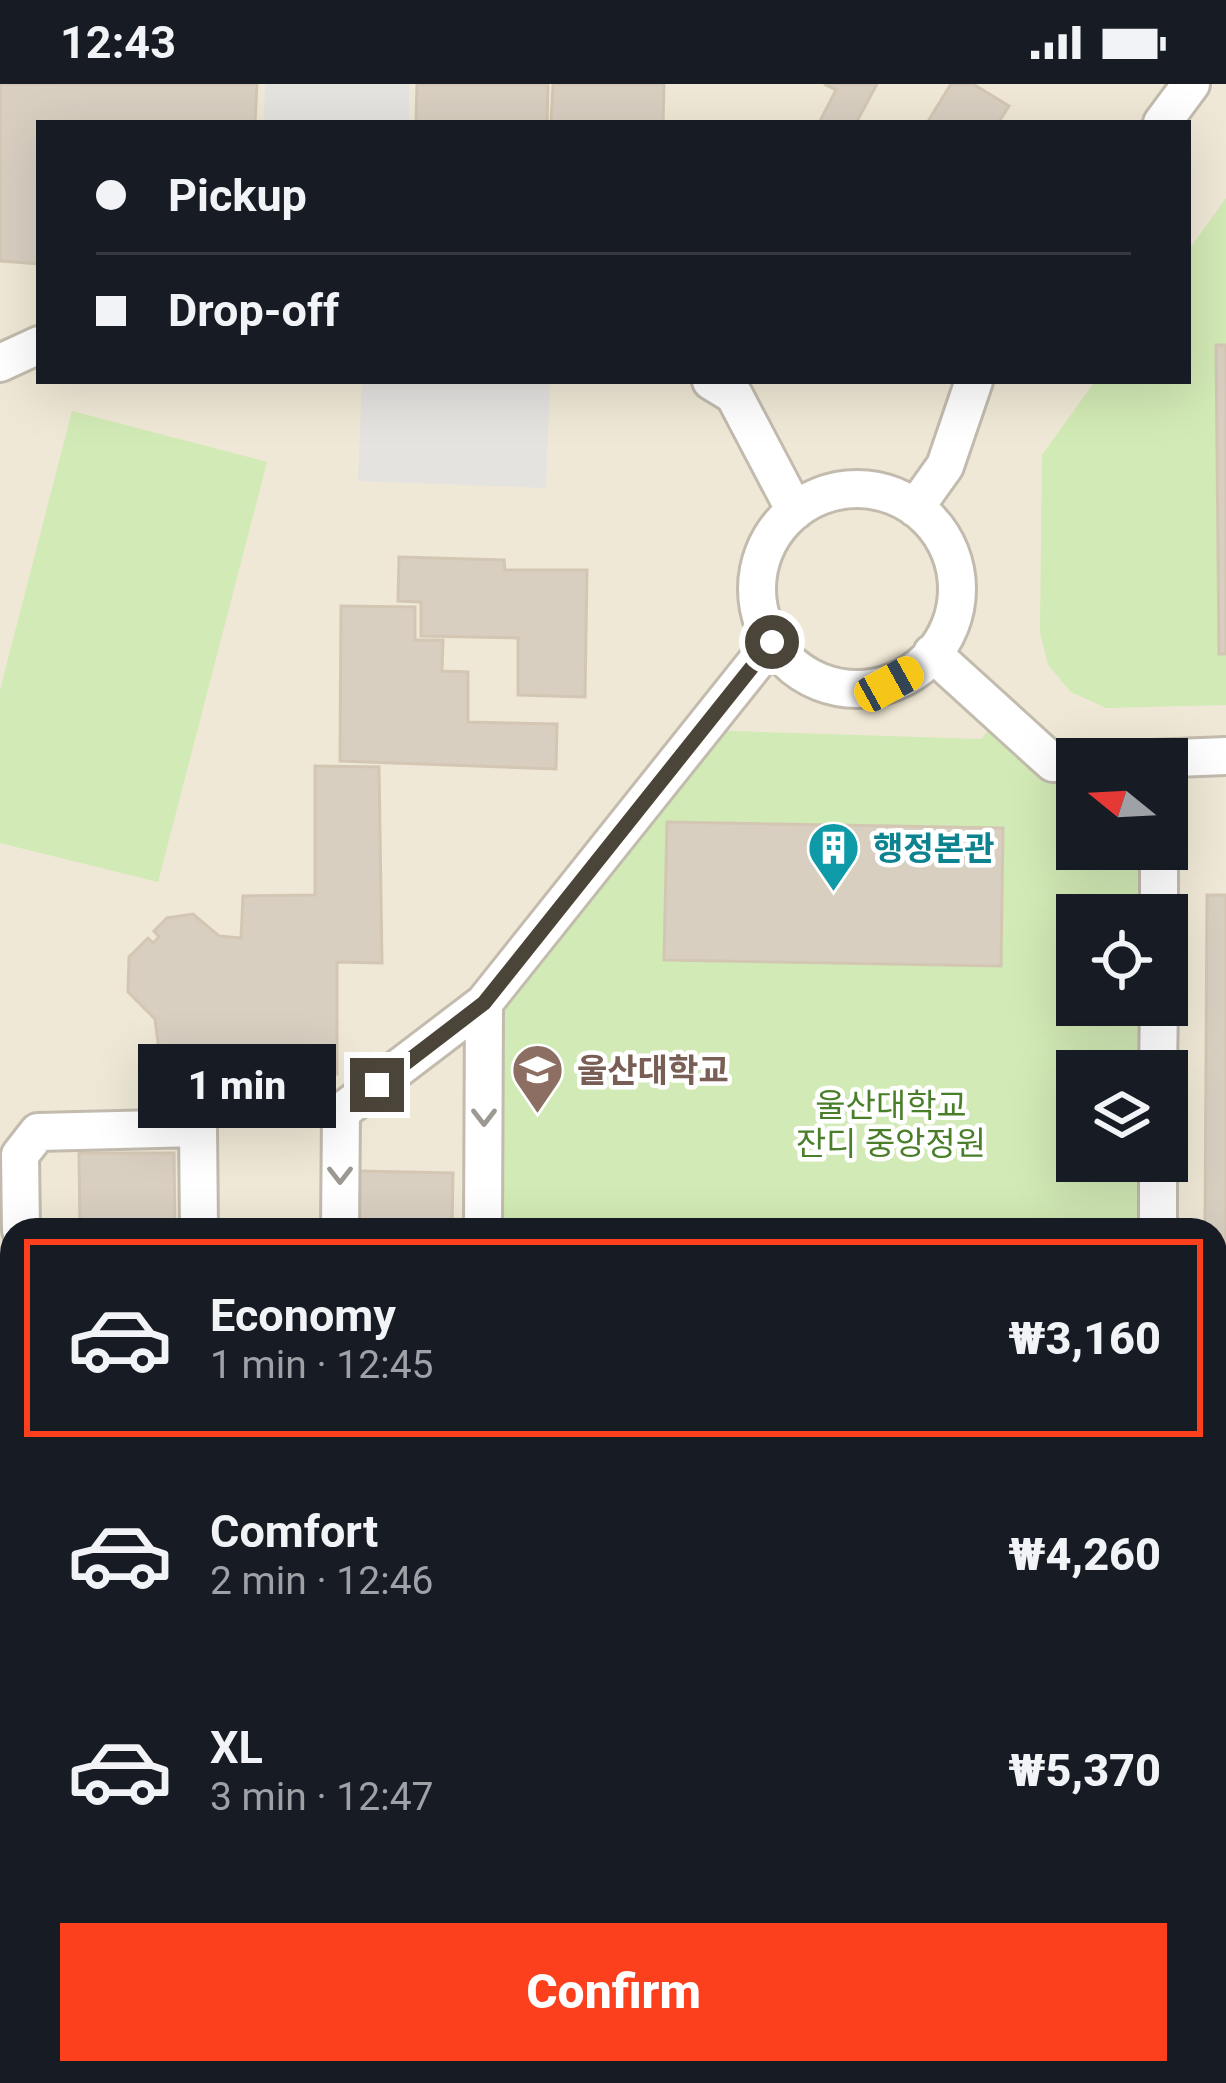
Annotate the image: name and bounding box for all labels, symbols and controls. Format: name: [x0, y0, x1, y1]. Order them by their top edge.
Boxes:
text: 12:43: [60, 16, 176, 69]
text: Pickup: [168, 169, 307, 222]
text: Drop-off: [168, 284, 339, 337]
route start: [745, 615, 799, 669]
car: [849, 651, 929, 717]
north arrow: [1056, 738, 1188, 870]
map controls: [1056, 738, 1188, 1182]
building icon: 행정본관: [806, 820, 862, 894]
place label: 행정본관: [873, 829, 994, 868]
button: locate: [1056, 894, 1188, 1026]
school or university icon: 울산대학교: [510, 1042, 566, 1116]
callout: 1 min: [137, 1043, 335, 1127]
button: layers: [1056, 1050, 1188, 1182]
place label: 울산대학교: [577, 1051, 729, 1090]
route end: [350, 1058, 404, 1112]
text: 1 min: [188, 1063, 286, 1109]
park label: 울산대학교 잔디 중앙정원: [796, 1086, 986, 1163]
one-way arrow: [471, 1109, 497, 1127]
one-way arrow: [328, 1166, 354, 1185]
icon: car: [66, 1284, 174, 1392]
text: Economy: [210, 1289, 396, 1342]
text: ₩3,160: [1008, 1312, 1161, 1365]
text: 1 min · 12:45: [210, 1342, 433, 1388]
icon: car: [66, 1500, 174, 1608]
text: Comfort: [210, 1505, 378, 1558]
text: ₩4,260: [1008, 1528, 1161, 1581]
text: 2 min · 12:46: [210, 1558, 433, 1604]
icon: car: [66, 1716, 174, 1824]
text: XL: [210, 1721, 263, 1774]
text: ₩5,370: [1008, 1744, 1161, 1797]
text: 3 min · 12:47: [210, 1774, 433, 1820]
button: Confirm: [60, 1923, 1167, 2061]

